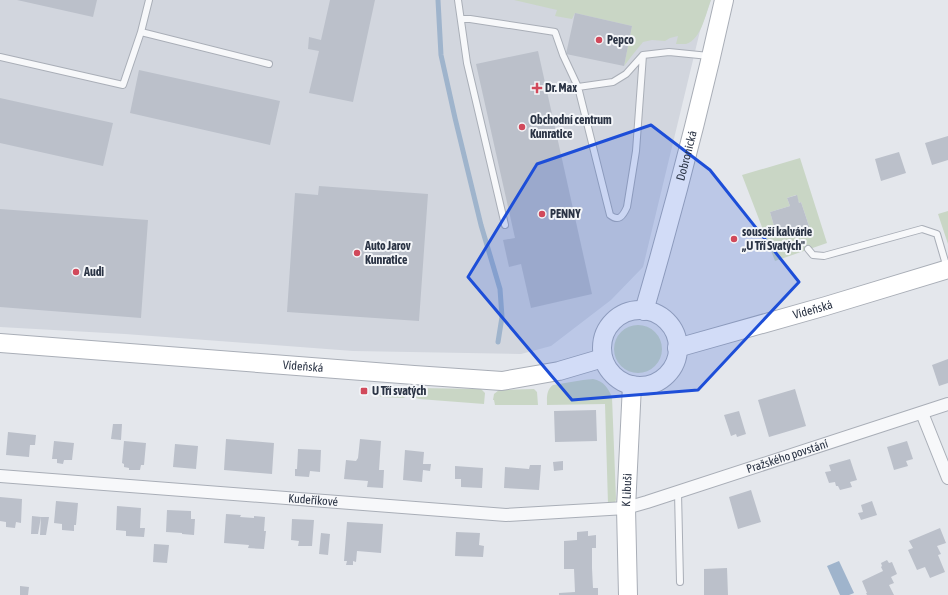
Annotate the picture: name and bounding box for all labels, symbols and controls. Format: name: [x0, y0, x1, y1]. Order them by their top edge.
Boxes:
place label: Pepco: [607, 33, 634, 47]
marker: Pepco: [594, 35, 604, 45]
place label: Dr. Max: [545, 81, 577, 95]
marker: Dr. Max: [532, 83, 542, 93]
place label: Obchodní centrum Kunratice: [530, 113, 612, 141]
marker: Obchodní centrum Kunratice: [517, 122, 527, 132]
street label: Dobronická: [673, 129, 700, 182]
place label: PENNY: [550, 207, 581, 221]
marker: PENNY: [537, 209, 547, 219]
place label: sousoší kalvárie „U Tří Svatých": [741, 225, 813, 253]
marker: sousoší kalvárie „U Tří Svatých": [729, 234, 739, 244]
place label: Auto Jarov Kunratice: [364, 239, 411, 267]
marker: Auto Jarov Kunratice: [352, 248, 362, 258]
place label: Audi: [83, 265, 104, 279]
marker: Audi: [71, 267, 81, 277]
street label: Vídeňská: [791, 297, 834, 322]
street label: Vídeňská: [282, 358, 324, 375]
place label: U Tří svatých: [372, 384, 427, 398]
marker: U Tří svatých: [359, 386, 369, 396]
street label: Pražského povstání: [745, 436, 830, 476]
street label: K Libuši: [619, 473, 635, 507]
street label: Kudeříkové: [288, 491, 338, 509]

